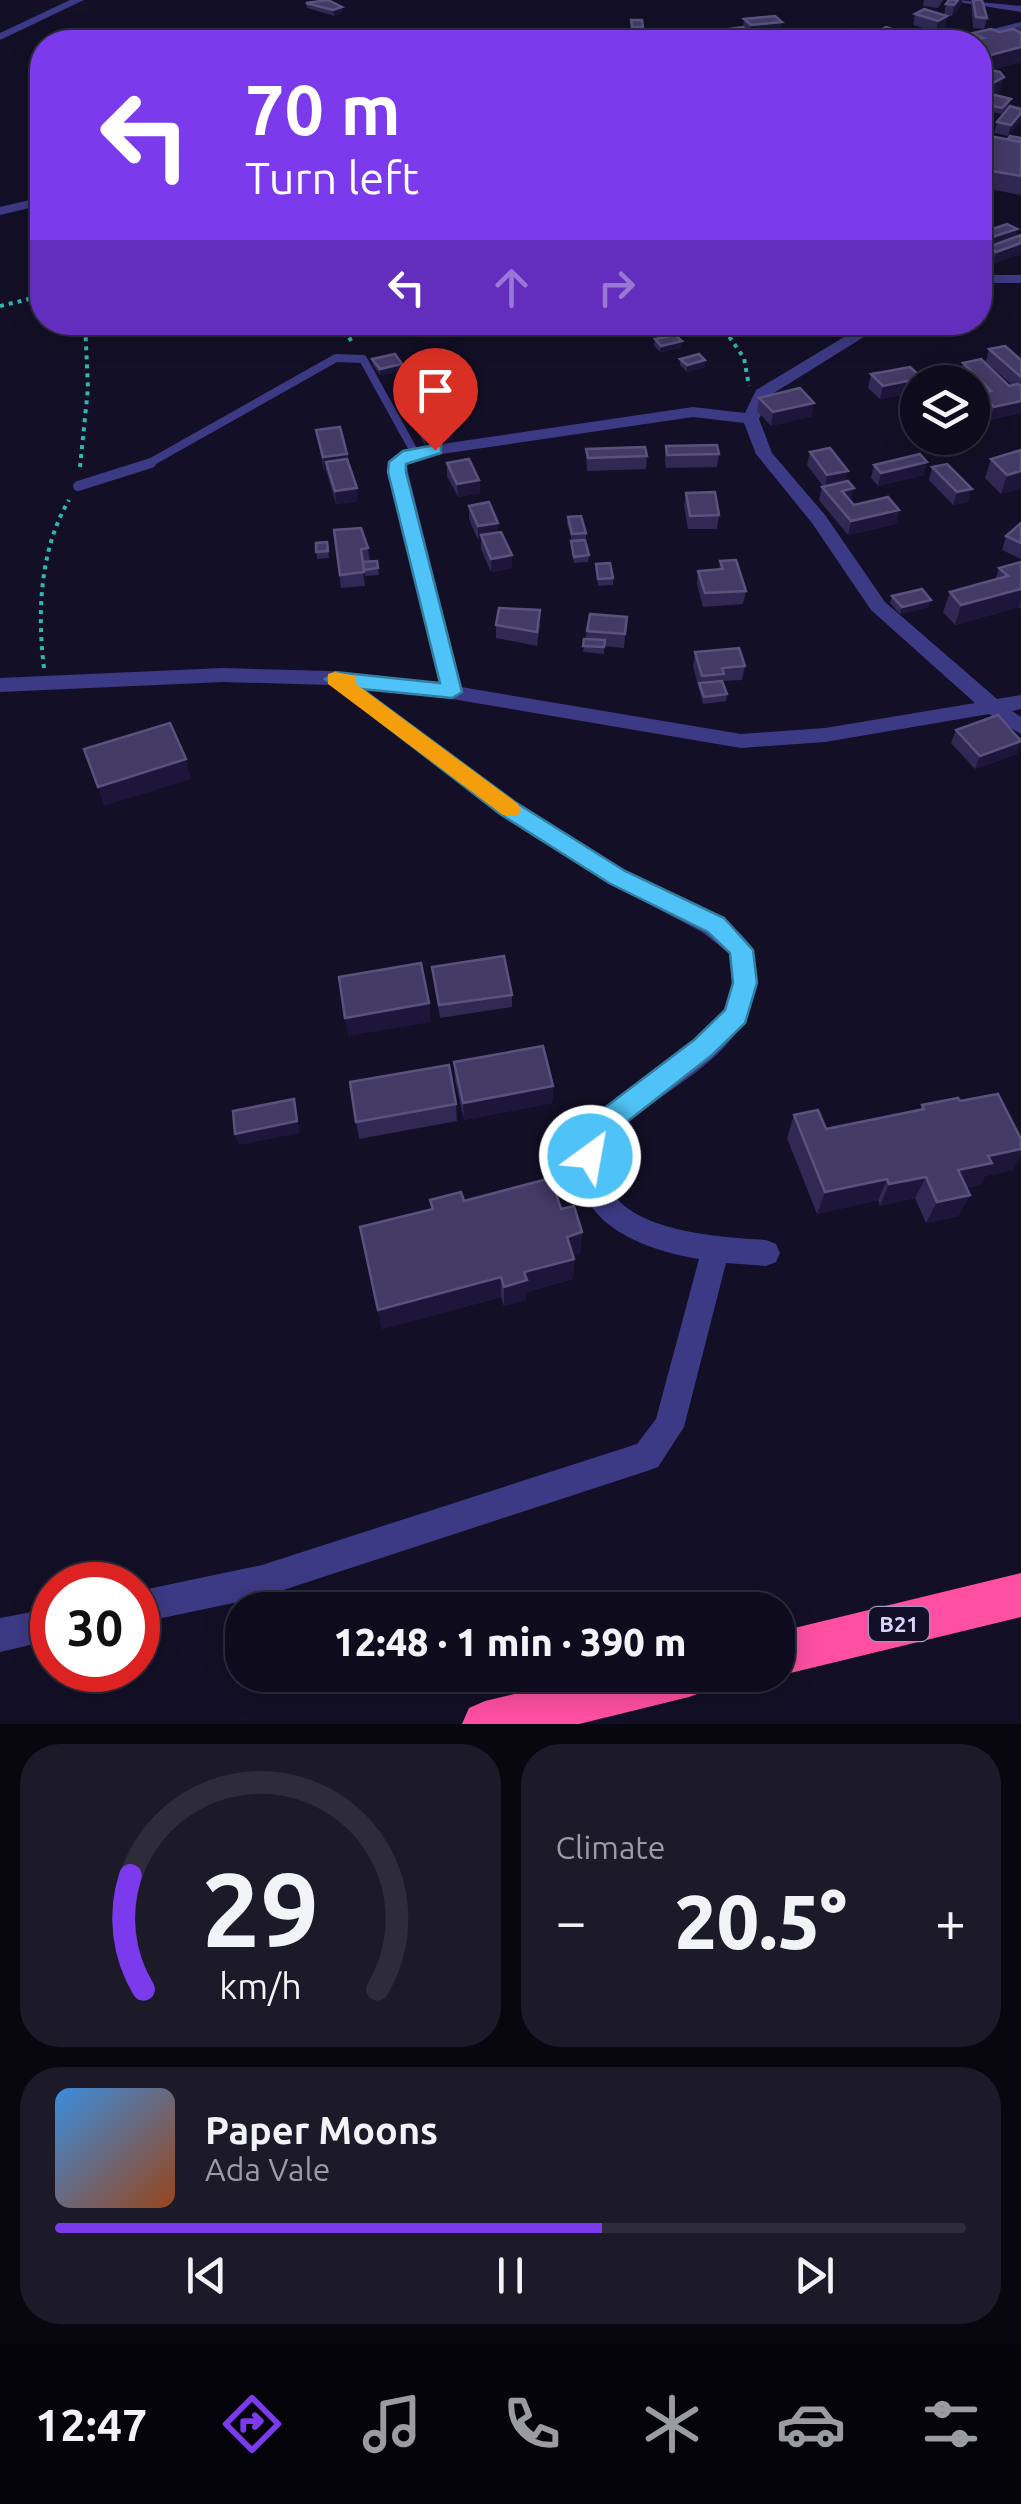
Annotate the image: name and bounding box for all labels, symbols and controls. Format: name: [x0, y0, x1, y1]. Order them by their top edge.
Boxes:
icon: left: [80, 70, 210, 200]
text: 70 m: [245, 70, 401, 148]
text: Turn left: [245, 152, 419, 203]
icon: left: [379, 260, 434, 315]
icon: ahead: [484, 260, 539, 315]
icon: right: [589, 260, 644, 315]
pin: [393, 348, 478, 451]
icon: arrive: [408, 363, 463, 418]
map controls: [900, 365, 990, 455]
button: layers: [900, 365, 990, 455]
position arrow: [538, 1104, 642, 1208]
speed limit sign: 30: [30, 1562, 160, 1692]
road number: B21: [869, 1607, 929, 1641]
text: 12:48 · 1 min · 390 m: [333, 1621, 687, 1663]
text: Climate: [556, 1829, 666, 1865]
text: 29: [202, 1850, 319, 1967]
text: 20.5°: [674, 1879, 847, 1963]
text: −: [556, 1890, 587, 1951]
text: +: [935, 1890, 966, 1951]
text: km/h: [219, 1966, 302, 2006]
text: Paper Moons: [205, 2109, 438, 2151]
text: Ada Vale: [205, 2151, 331, 2187]
icon: previous: [179, 2248, 234, 2303]
icon: pause: [483, 2248, 538, 2303]
icon: next: [787, 2248, 842, 2303]
icon: directions: [217, 2389, 287, 2459]
icon: music: [357, 2389, 427, 2459]
icon: phone: [497, 2389, 567, 2459]
icon: climate: [637, 2389, 707, 2459]
icon: car: [776, 2389, 846, 2459]
icon: filters: [916, 2389, 986, 2459]
text: 12:47: [35, 2399, 147, 2450]

